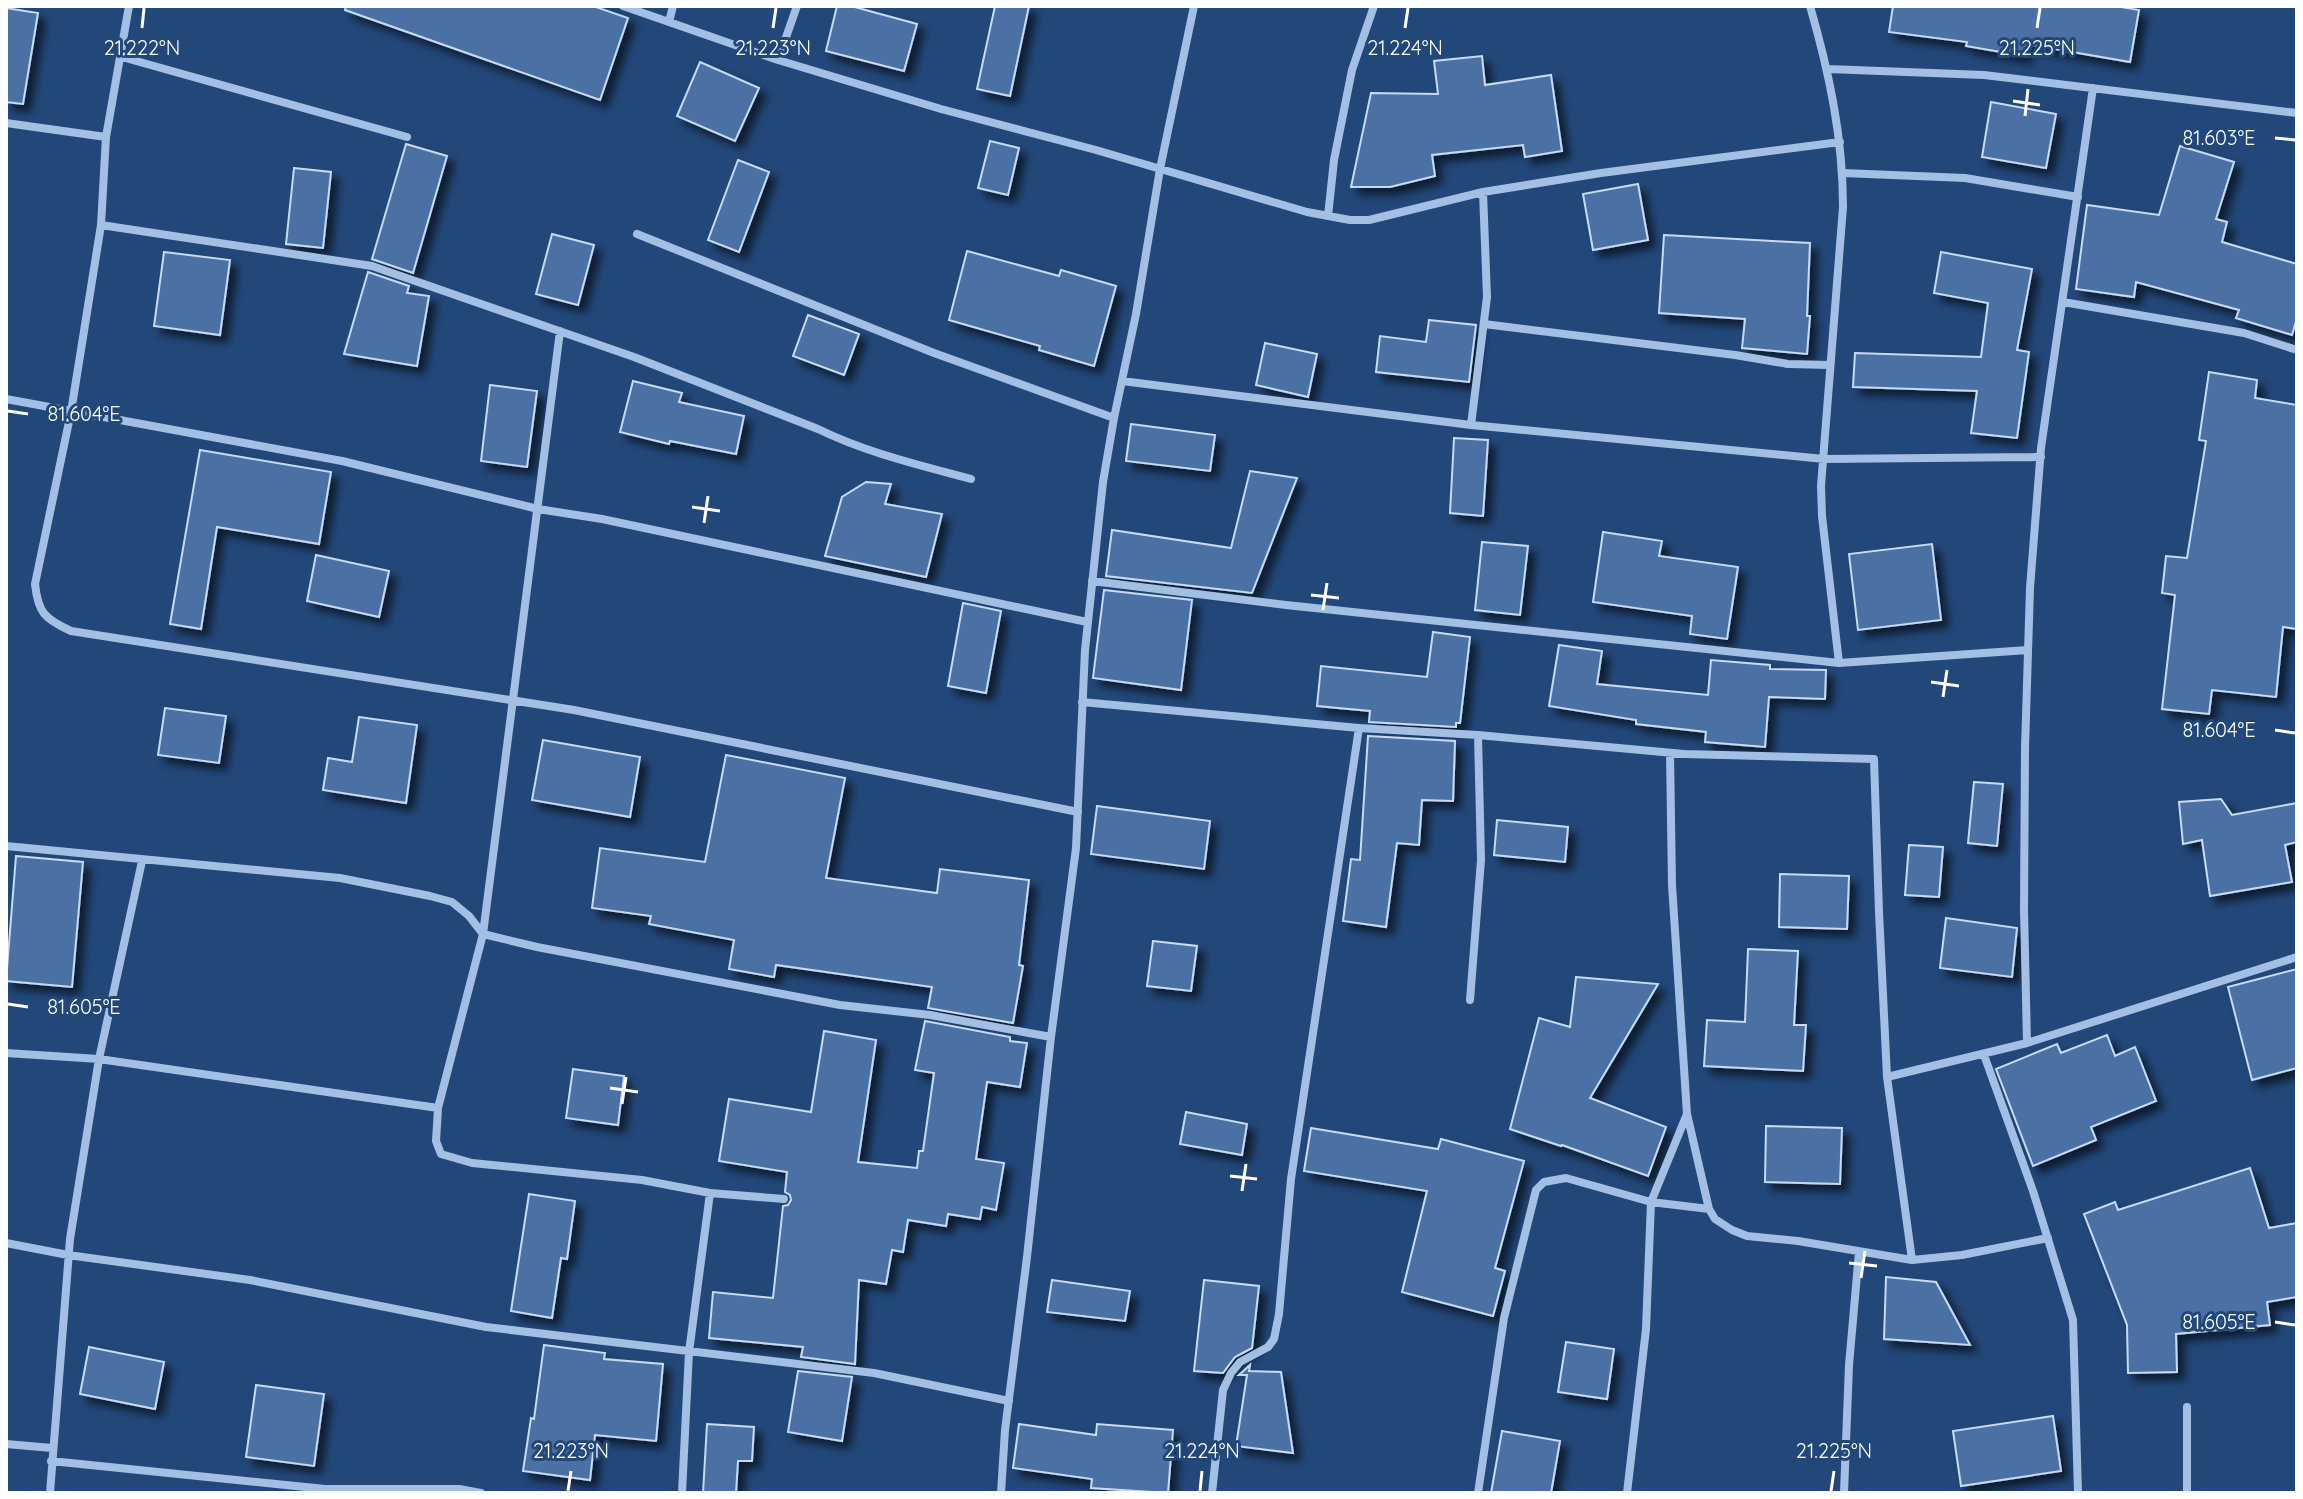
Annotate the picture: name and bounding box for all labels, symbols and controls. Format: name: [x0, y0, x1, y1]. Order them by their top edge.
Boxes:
text: 21.222°N: [104, 35, 180, 60]
text: 21.223°N: [735, 35, 811, 60]
text: 21.224°N: [1367, 35, 1443, 60]
text: 21.225°N: [1999, 35, 2075, 60]
text: 81.603°E: [2183, 125, 2255, 150]
text: 81.604°E: [47, 401, 121, 426]
text: 81.604°E: [2182, 717, 2256, 742]
text: 81.605°E: [47, 994, 121, 1019]
text: 81.605°E: [2182, 1309, 2256, 1334]
text: 21.223°N: [533, 1438, 609, 1463]
text: 21.224°N: [1164, 1438, 1240, 1463]
text: 21.225°N: [1796, 1438, 1872, 1463]

